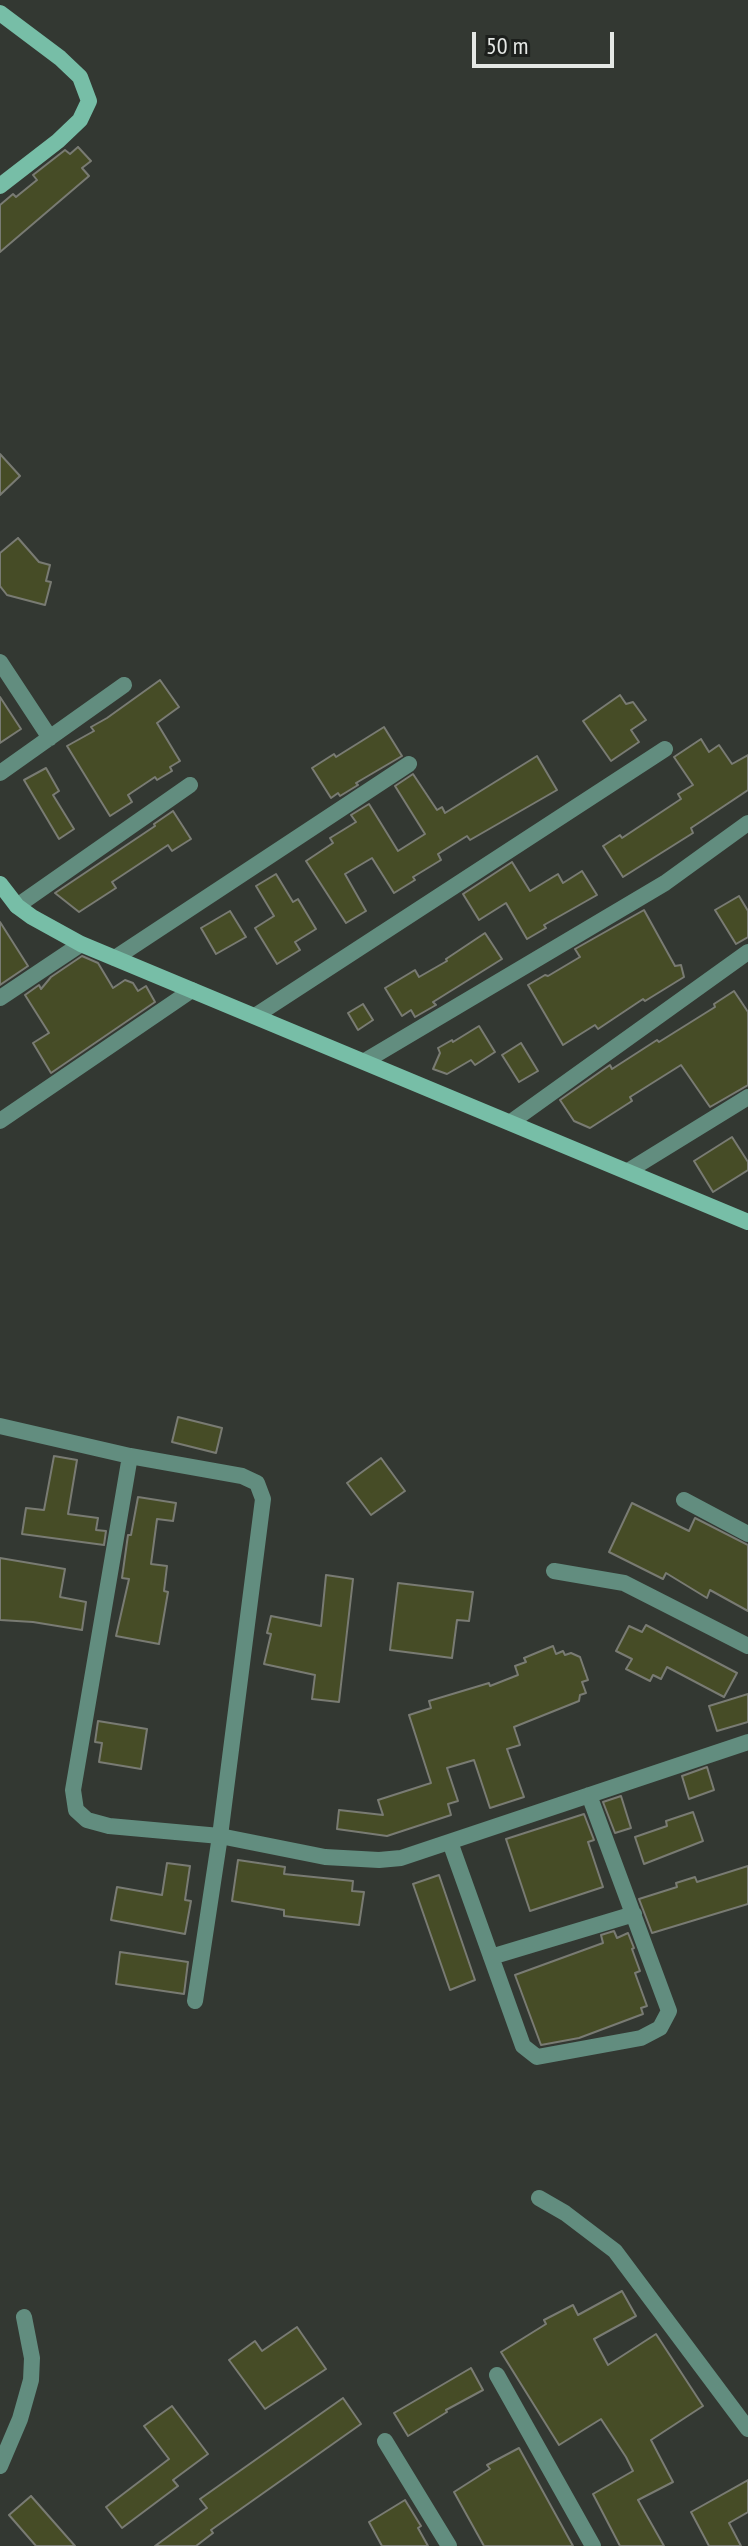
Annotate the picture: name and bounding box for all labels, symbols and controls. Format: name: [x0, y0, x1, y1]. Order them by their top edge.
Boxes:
scale bar: [476, 16, 618, 66]
text: 50 m: [486, 30, 528, 61]

